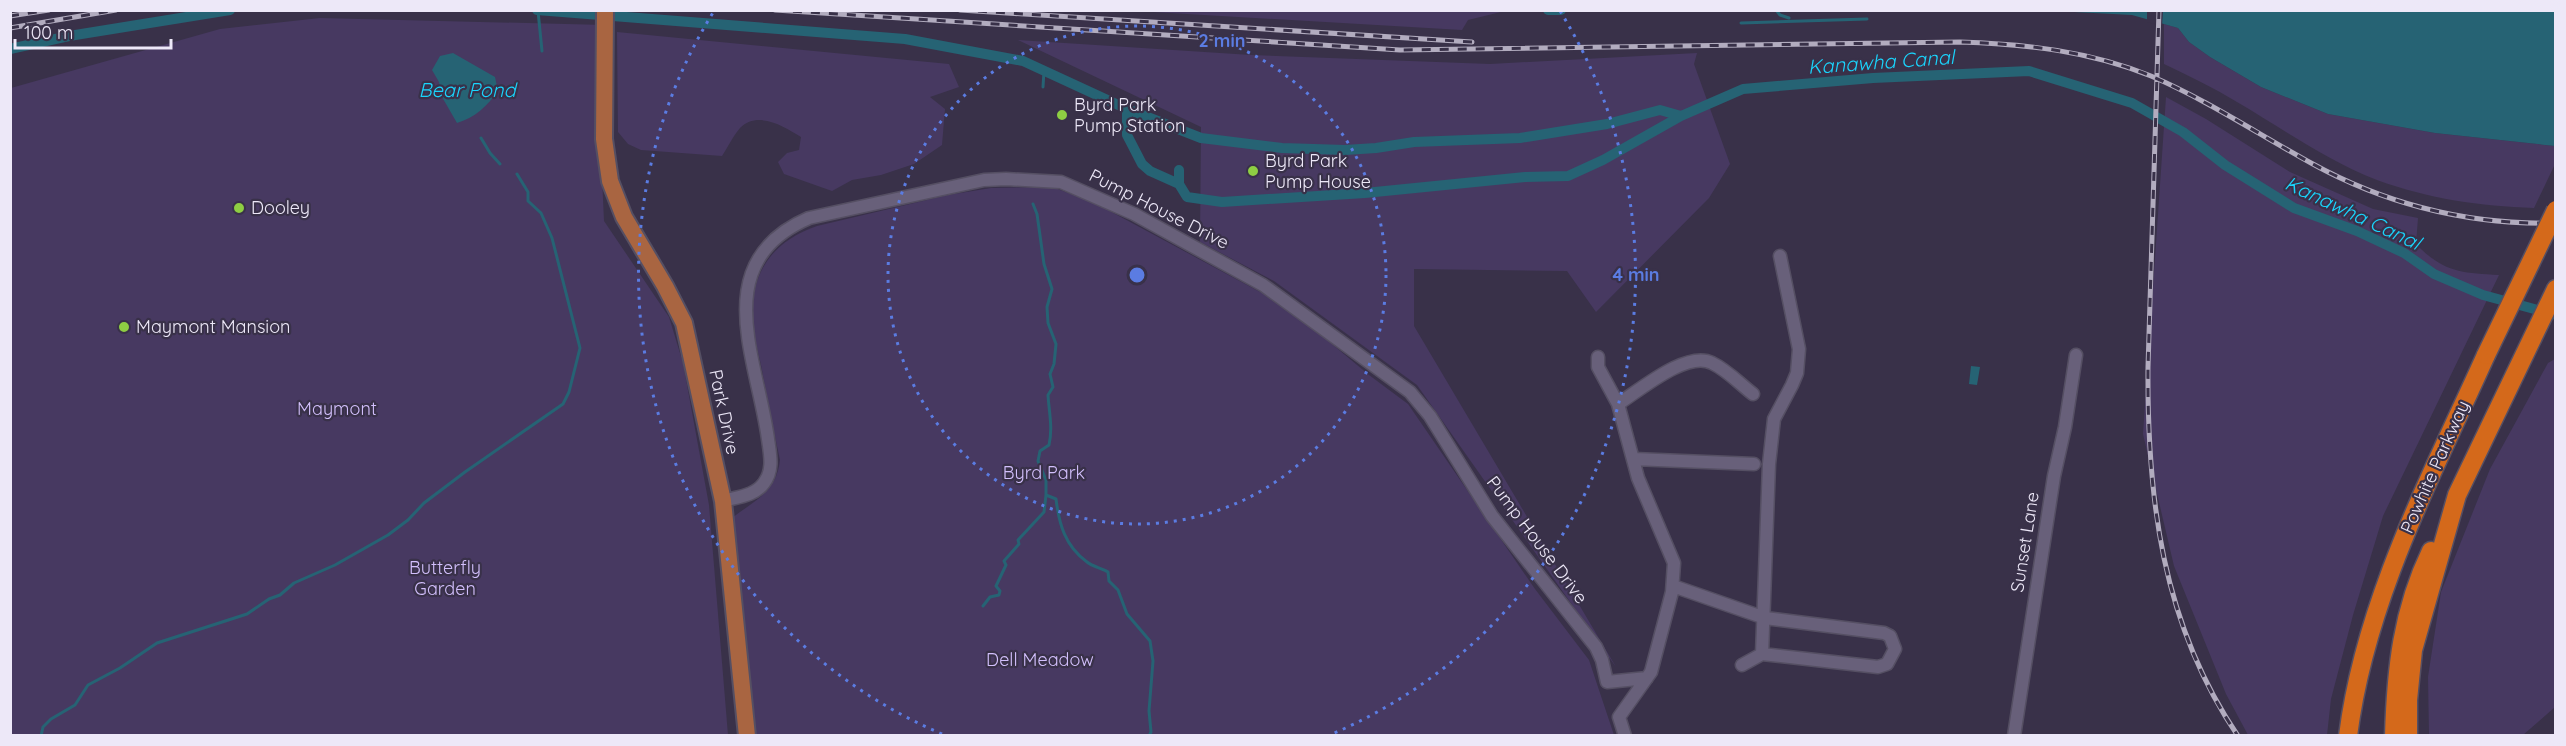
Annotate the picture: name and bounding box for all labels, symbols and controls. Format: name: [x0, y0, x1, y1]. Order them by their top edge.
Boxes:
scale bar: [15, 12, 171, 50]
text: 100 m: [24, 21, 73, 44]
text: 2 min: [1199, 29, 1245, 52]
water label: Kanawha Canal: [1807, 44, 1957, 79]
water label: Bear Pond: [418, 77, 518, 102]
place label: Byrd Park Pump Station: [1074, 93, 1185, 137]
marker: Byrd Park Pump Station: [1055, 108, 1069, 122]
place label: Byrd Park Pump House: [1265, 149, 1371, 193]
street label: Pump House Drive: [1085, 163, 1233, 254]
marker: Byrd Park Pump House: [1246, 164, 1260, 178]
water label: Kanawha Canal: [2281, 170, 2427, 256]
place label: Dooley: [251, 196, 310, 219]
marker: Dooley: [232, 201, 246, 215]
text: 4 min: [1612, 263, 1660, 286]
centre of rings: [1127, 265, 1147, 285]
place label: Maymont Mansion: [136, 315, 291, 338]
marker: Maymont Mansion: [117, 320, 131, 334]
street label: Park Drive: [704, 367, 745, 457]
park label: Maymont: [297, 397, 377, 420]
street label: Powhite Parkway: [2395, 397, 2474, 537]
park label: Byrd Park: [1003, 461, 1085, 484]
street label: Pump House Drive: [1482, 471, 1593, 608]
street label: Sunset Lane: [2005, 490, 2044, 594]
park label: Butterfly Garden: [409, 556, 481, 600]
park label: Dell Meadow: [986, 648, 1094, 671]

